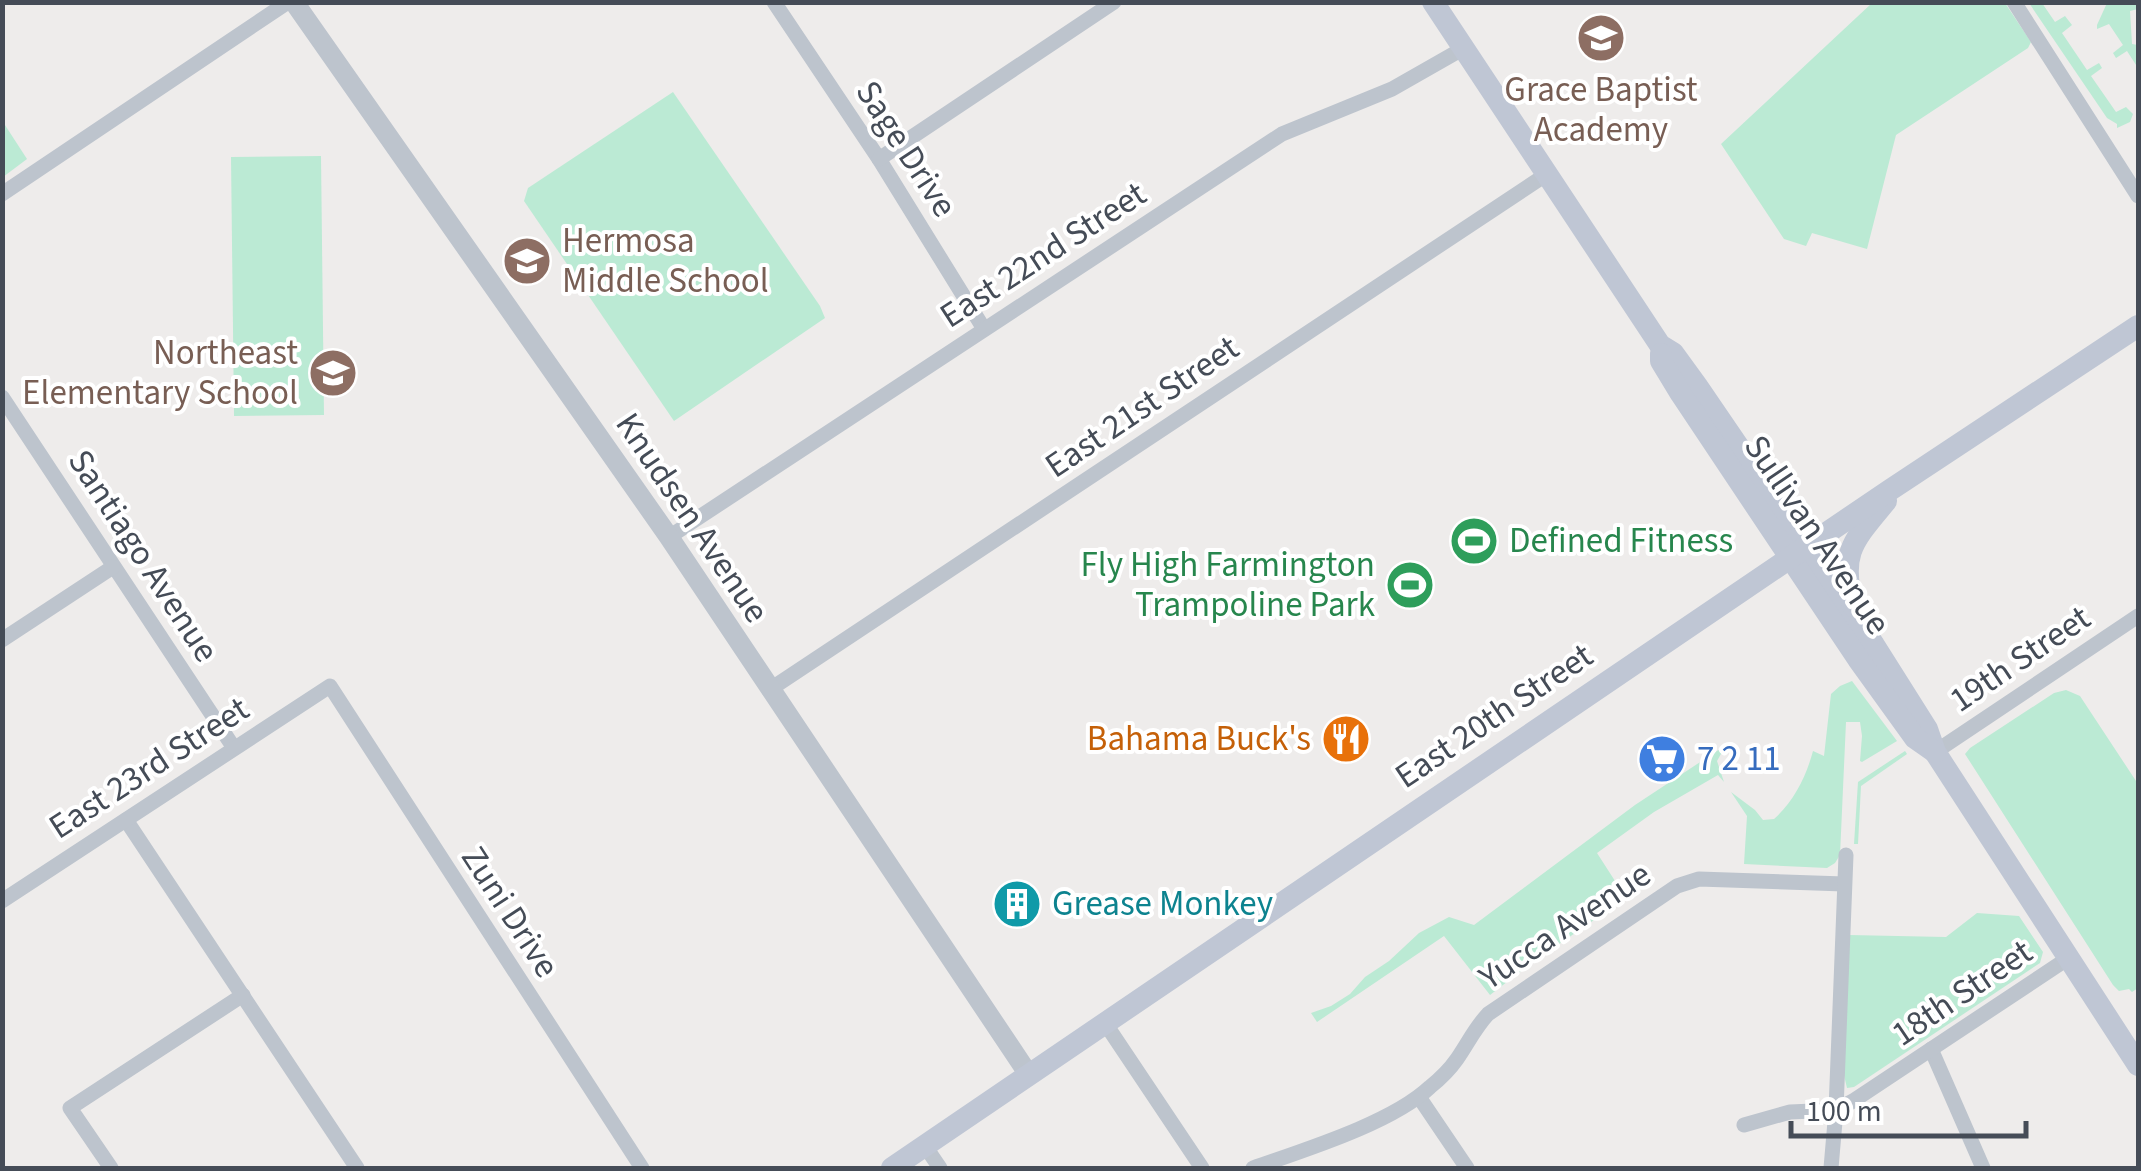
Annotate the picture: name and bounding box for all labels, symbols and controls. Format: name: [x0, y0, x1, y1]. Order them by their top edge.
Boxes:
school or university icon: Grace Baptist Academy: [1575, 12, 1627, 64]
place label: Grace Baptist Academy: [1504, 65, 1698, 155]
street label: Sage Drive: [843, 71, 969, 227]
street label: East 22nd Street: [930, 169, 1156, 340]
place label: Hermosa Middle School: [562, 216, 769, 306]
school or university icon: Hermosa Middle School: [501, 235, 553, 287]
street label: East 21st Street: [1035, 324, 1249, 490]
place label: Northeast Elementary School: [22, 328, 298, 418]
school or university icon: Northeast Elementary School: [307, 347, 359, 399]
street label: Knudsen Avenue: [603, 403, 781, 633]
street label: Sullivan Avenue: [1732, 425, 1902, 645]
street label: Santiago Avenue: [55, 440, 231, 672]
sports icon: Defined Fitness: [1448, 515, 1500, 567]
place label: Defined Fitness: [1509, 516, 1733, 566]
place label: Fly High Farmington Trampoline Park: [1081, 540, 1376, 630]
sports icon: Fly High Farmington Trampoline Park: [1384, 559, 1436, 611]
street label: 19th Street: [1940, 593, 2101, 725]
street label: East 20th Street: [1385, 631, 1603, 801]
street label: East 23rd Street: [39, 684, 259, 851]
restaurant icon: Bahama Buck's: [1320, 713, 1372, 765]
place label: Bahama Buck's: [1087, 714, 1311, 764]
supermarket icon: 7 2 11: [1636, 733, 1688, 785]
place label: 7 2 11: [1697, 734, 1781, 784]
street label: Zuni Drive: [449, 836, 571, 988]
street label: Yucca Avenue: [1468, 850, 1661, 1003]
building icon: Grease Monkey: [991, 878, 1043, 930]
place label: Grease Monkey: [1052, 879, 1273, 929]
street label: 18th Street: [1882, 927, 2043, 1059]
scale bar: [1791, 1076, 2026, 1138]
text: 100 m: [1806, 1090, 1882, 1133]

